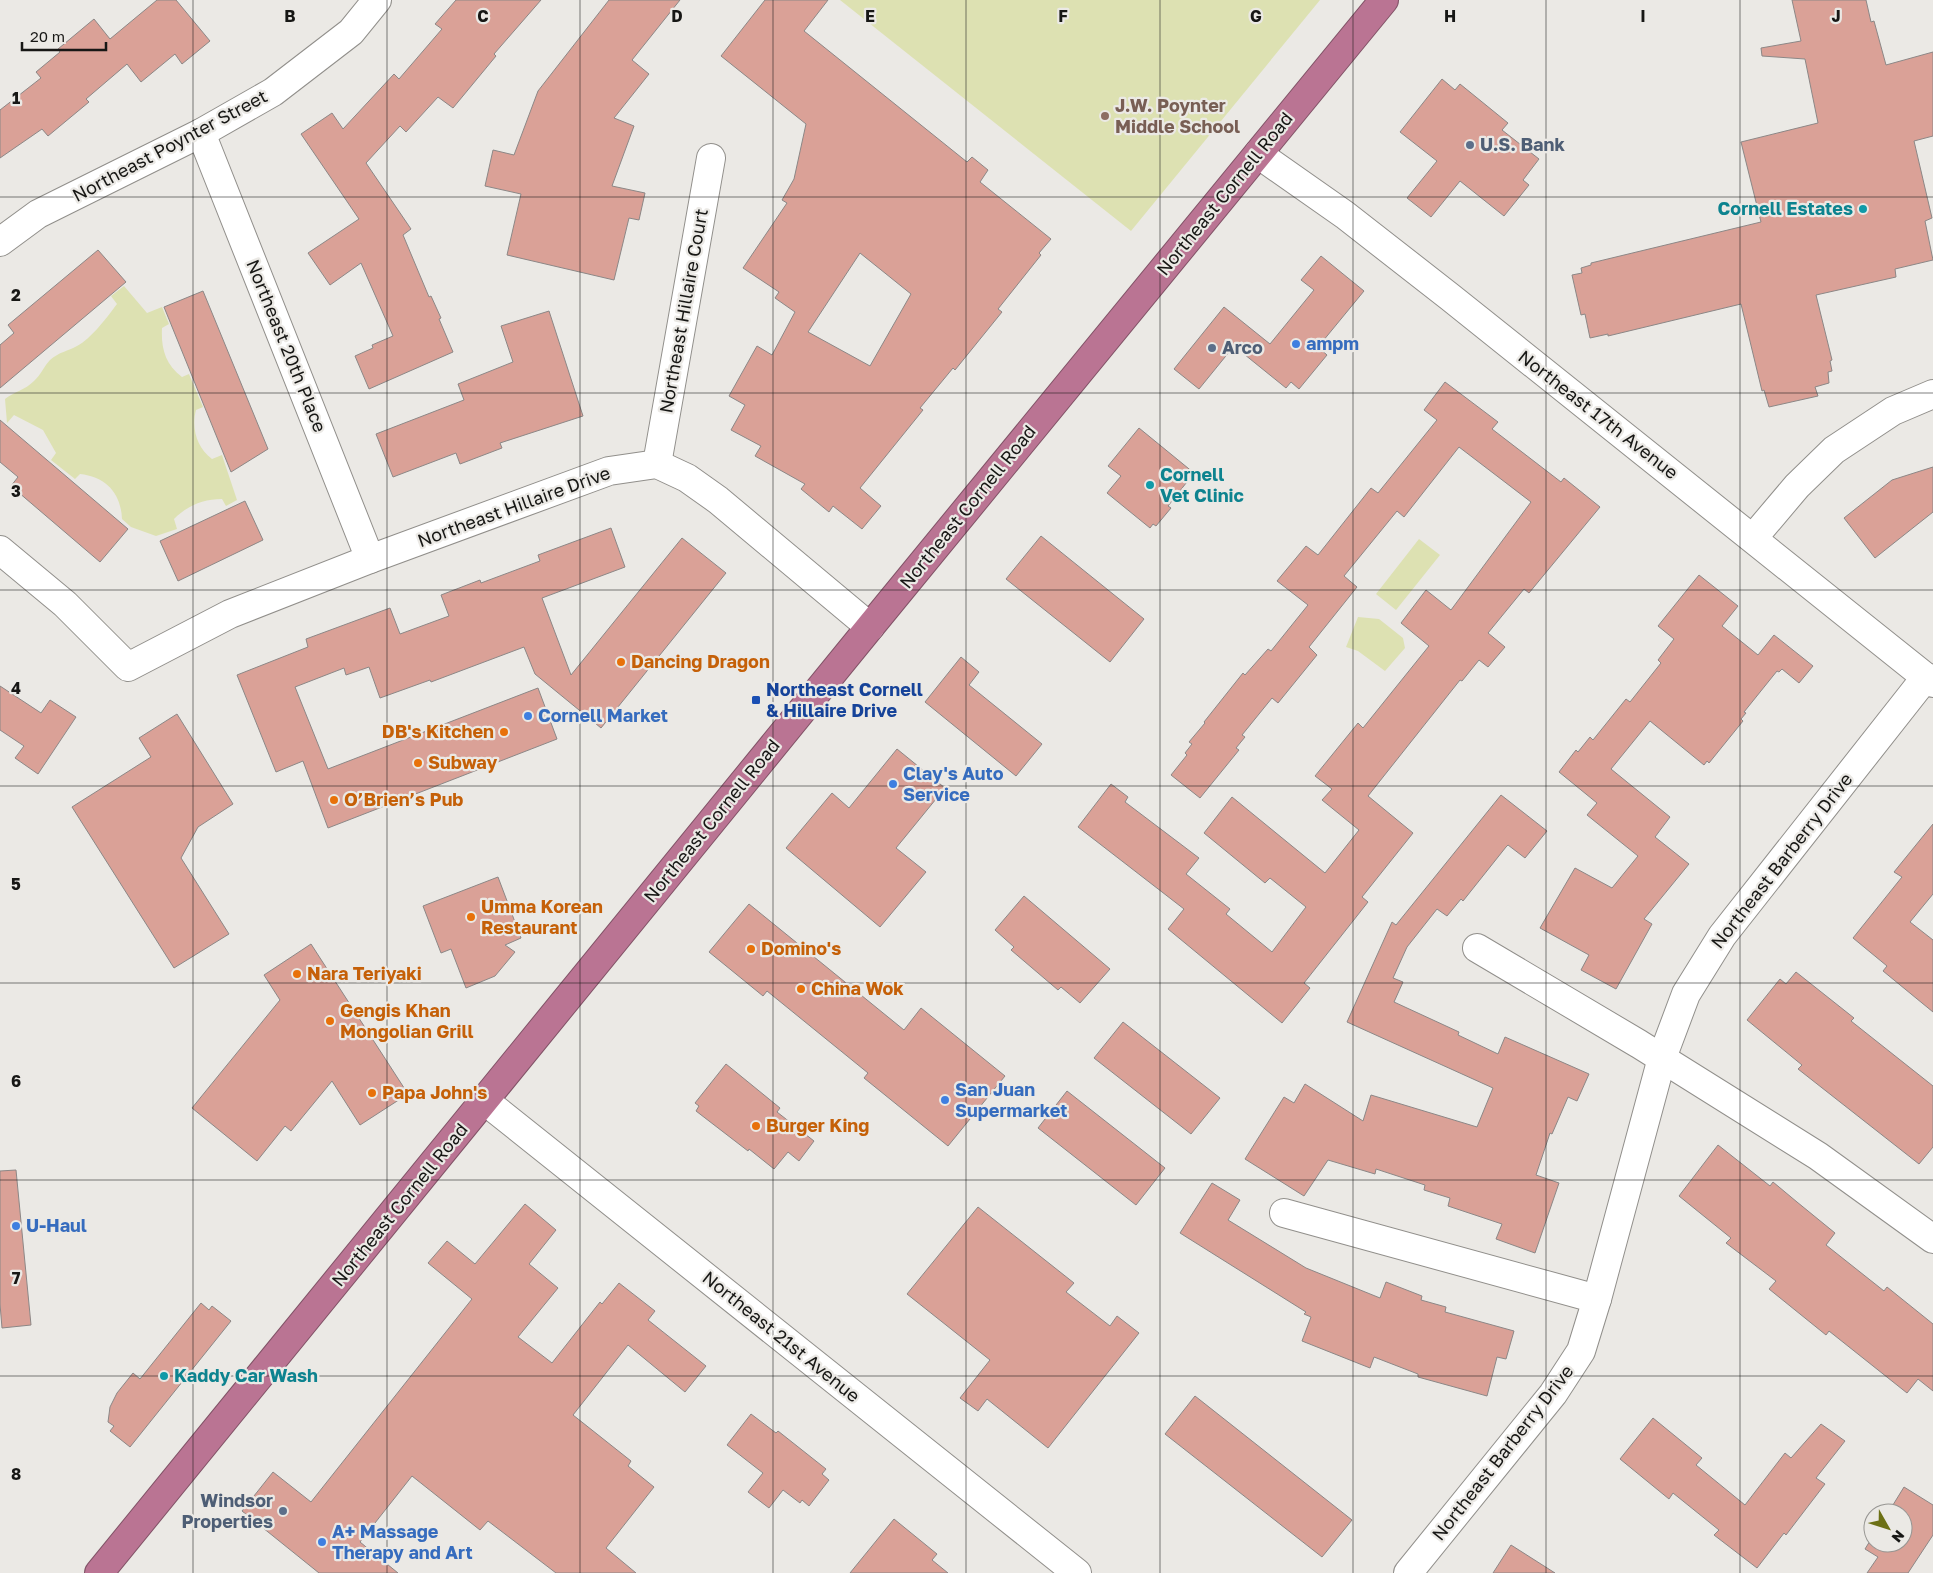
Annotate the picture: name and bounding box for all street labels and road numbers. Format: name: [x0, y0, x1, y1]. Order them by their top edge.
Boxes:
street label: Northeast Poynter Street: [68, 84, 271, 206]
street label: Northeast Cornell Road: [1152, 107, 1297, 279]
street label: Northeast Hillaire Court: [654, 207, 712, 415]
street label: Northeast 20th Place: [242, 256, 332, 435]
street label: Northeast 17th Avenue: [1514, 345, 1683, 483]
street label: Northeast Cornell Road: [895, 420, 1040, 592]
street label: Northeast Hillaire Drive: [414, 461, 613, 551]
street label: Northeast Cornell Road: [639, 734, 784, 906]
street label: Northeast Barberry Drive: [1706, 768, 1857, 952]
street label: Northeast Cornell Road: [327, 1118, 472, 1290]
street label: Northeast 21st Avenue: [699, 1266, 865, 1406]
street label: Northeast Barberry Drive: [1427, 1360, 1578, 1544]

